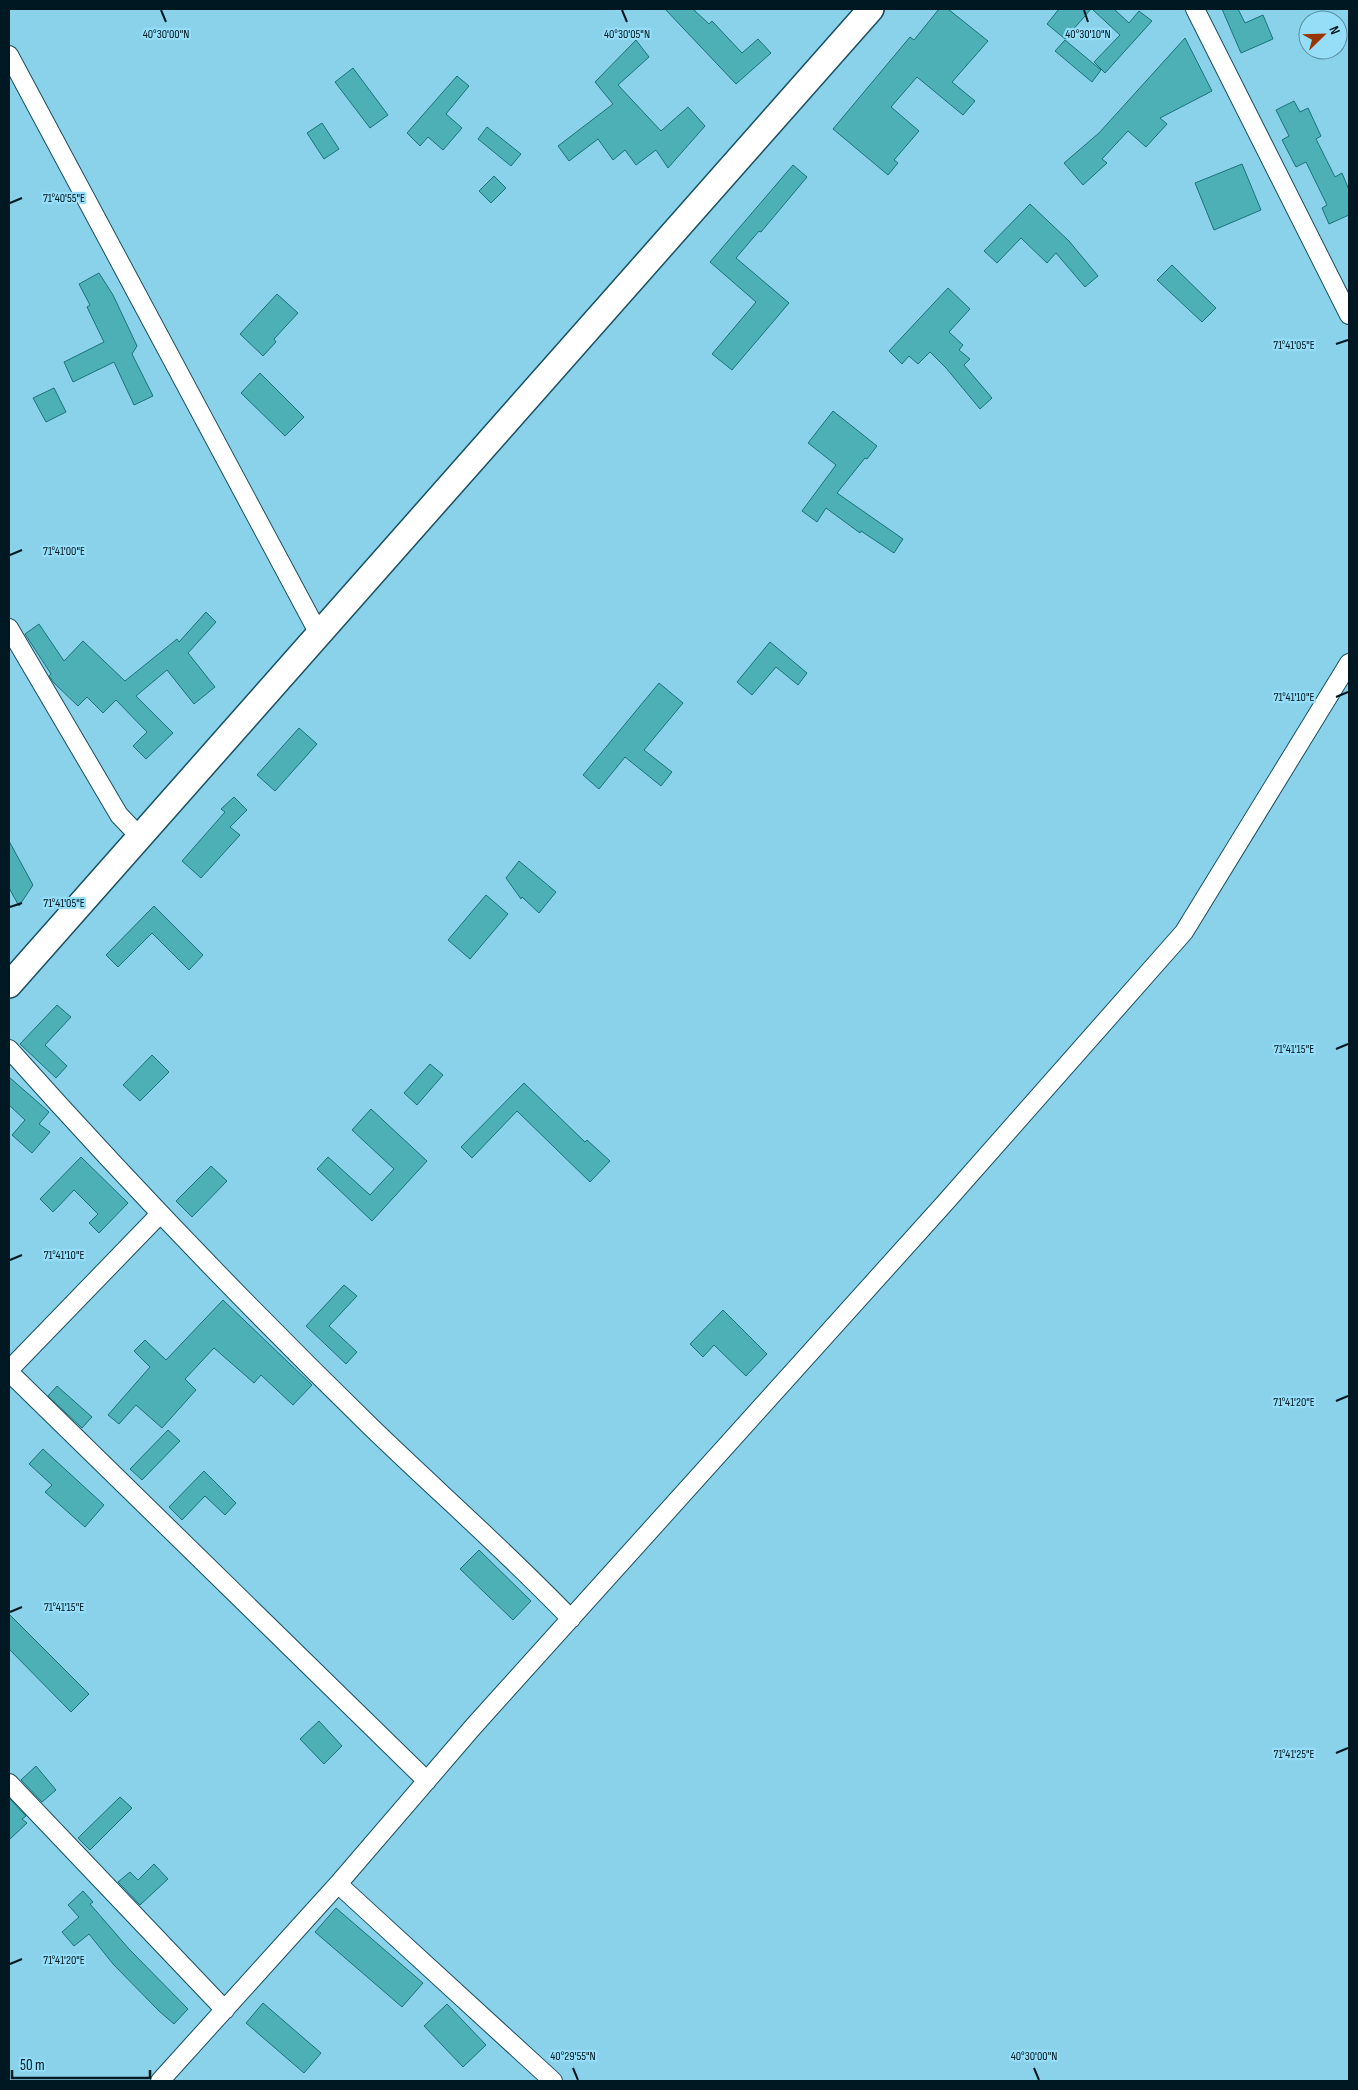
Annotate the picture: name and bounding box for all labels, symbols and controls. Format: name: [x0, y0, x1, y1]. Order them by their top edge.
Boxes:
north arrow: [1298, 10, 1348, 60]
text: N: [1325, 23, 1344, 37]
text: 40°30'00"N: [143, 27, 189, 42]
text: 40°30'05"N: [604, 27, 650, 42]
text: 40°30'10"N: [1065, 27, 1111, 42]
text: 71°40'55"E: [43, 191, 85, 206]
text: 71°41'05"E: [1273, 338, 1315, 353]
text: 71°41'00"E: [43, 544, 85, 559]
text: 71°41'10"E: [1274, 690, 1314, 705]
text: 71°41'05"E: [43, 896, 85, 911]
text: 71°41'15"E: [1274, 1042, 1314, 1057]
text: 71°41'10"E: [44, 1248, 84, 1263]
text: 71°41'20"E: [1273, 1395, 1315, 1410]
text: 71°41'15"E: [44, 1600, 84, 1615]
text: 71°41'25"E: [1274, 1747, 1314, 1762]
text: 71°41'20"E: [43, 1953, 85, 1968]
scale bar: [12, 2048, 150, 2080]
text: 40°29'55"N: [550, 2049, 596, 2064]
text: 40°30'00"N: [1011, 2049, 1057, 2064]
text: 50 m: [20, 2056, 45, 2075]

